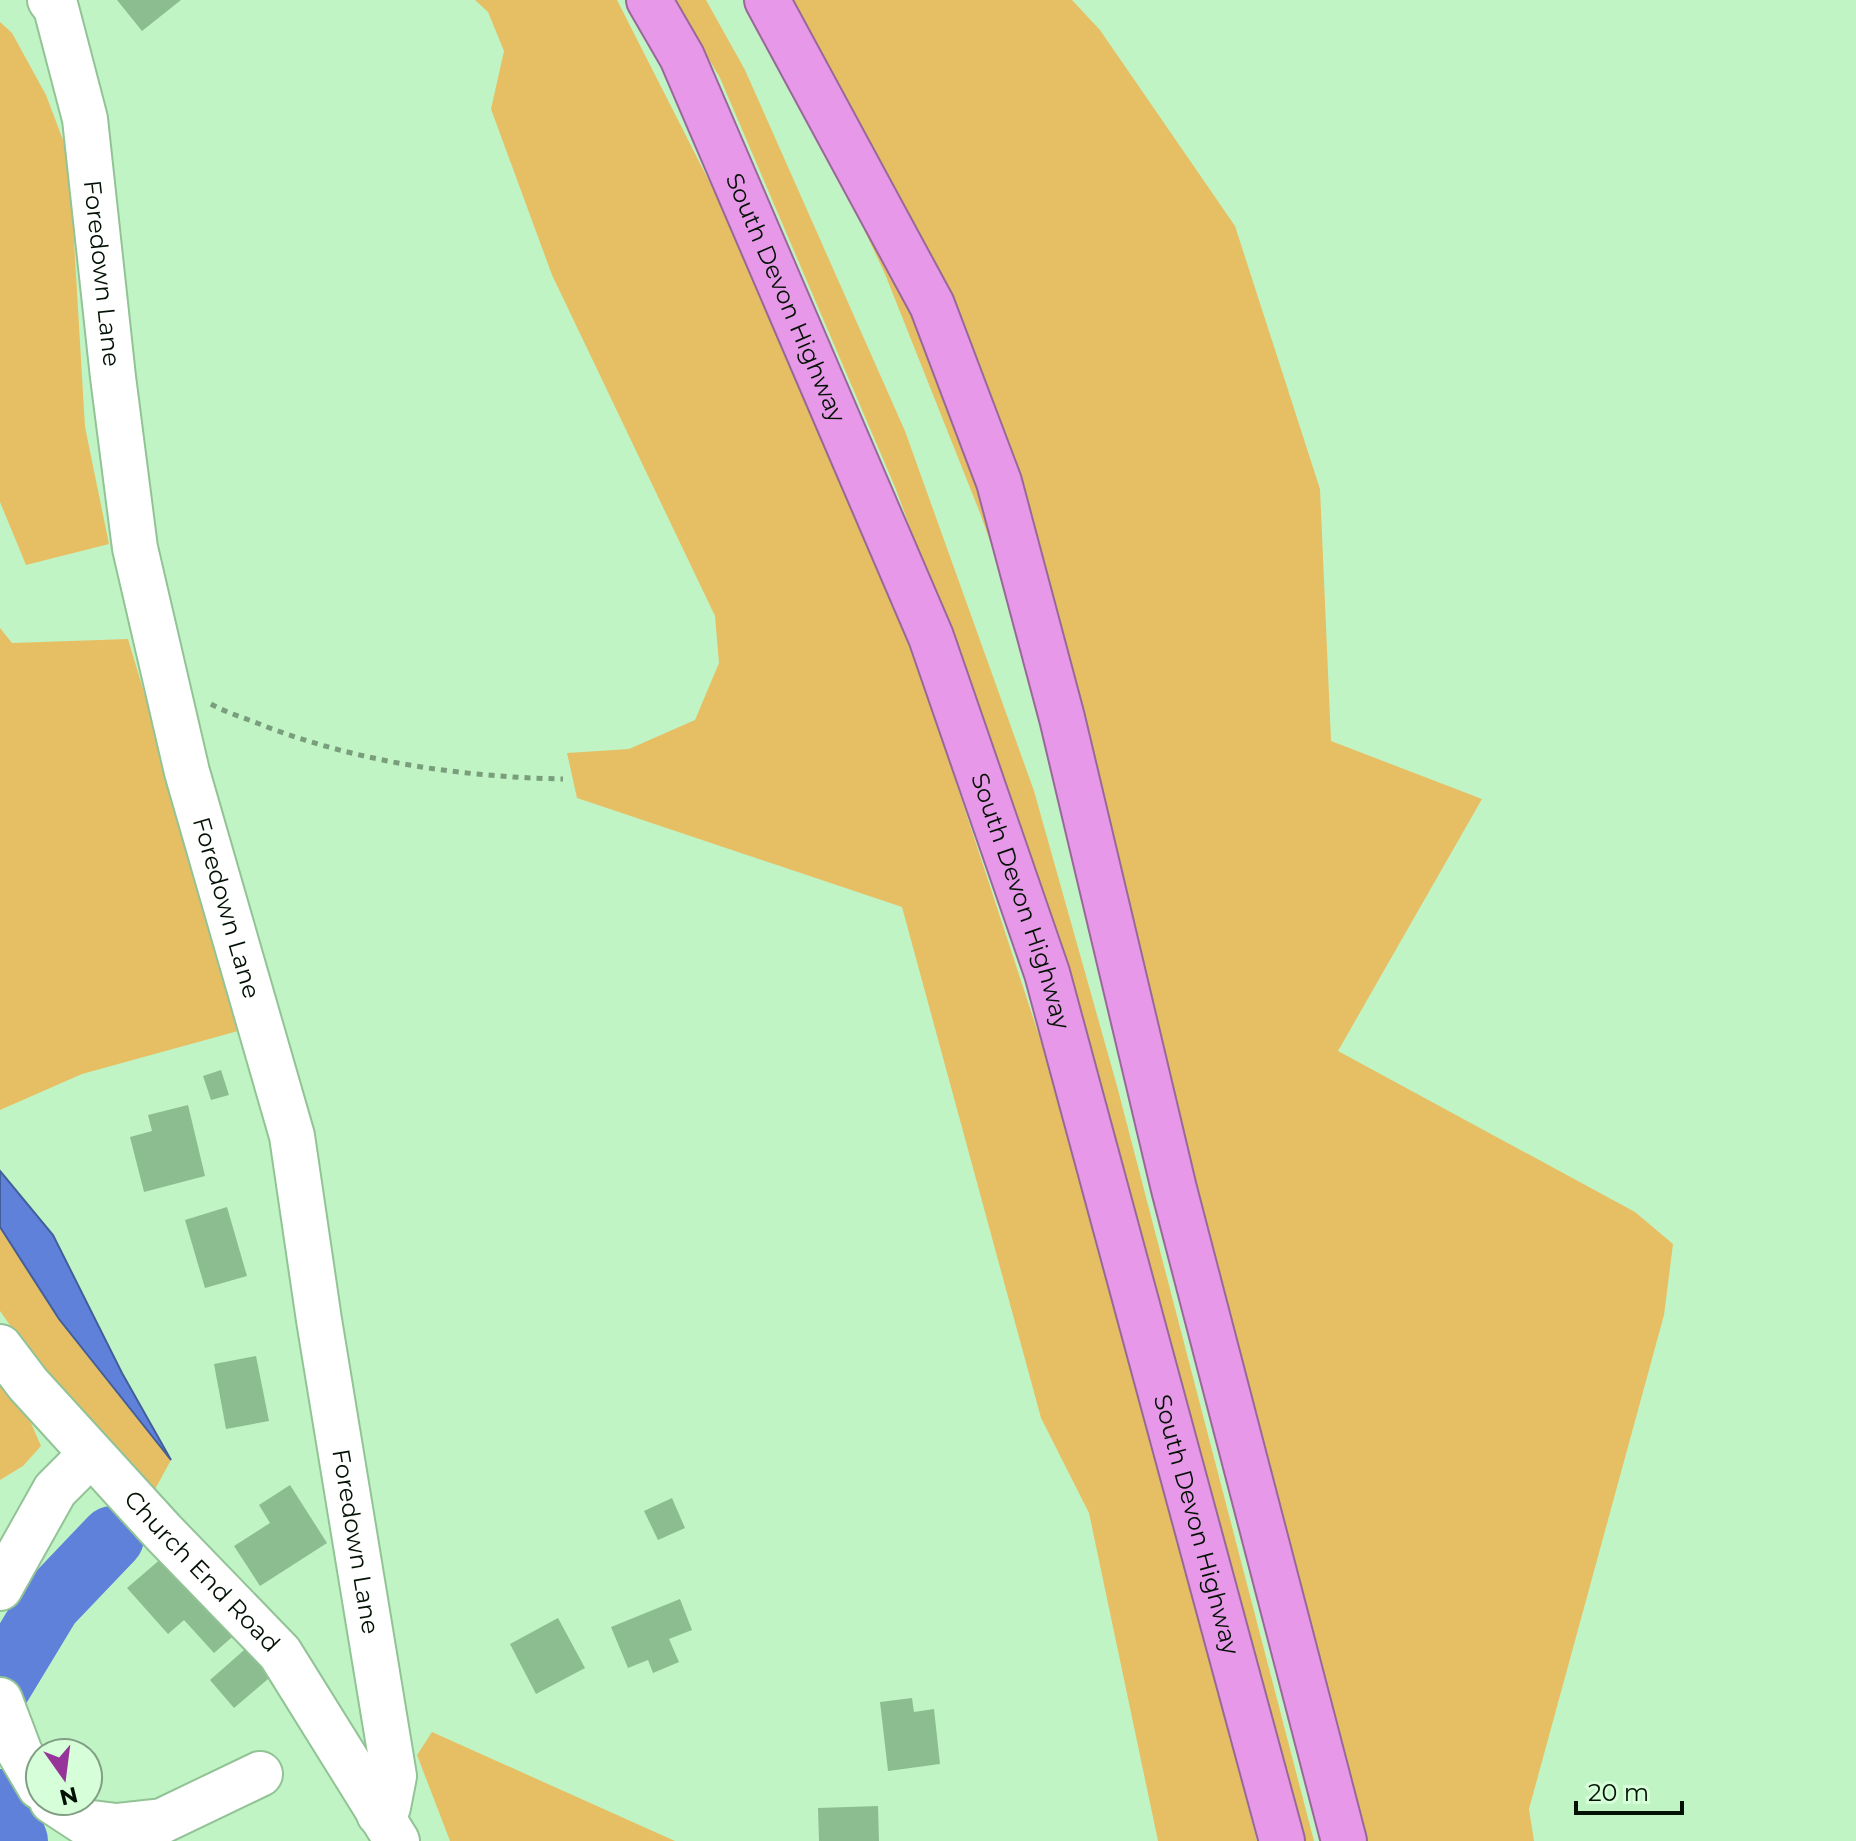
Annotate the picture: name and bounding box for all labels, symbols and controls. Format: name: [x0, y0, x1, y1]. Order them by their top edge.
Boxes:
street label: South Devon Highway: [720, 169, 852, 427]
street label: Foredown Lane: [78, 179, 127, 368]
street label: South Devon Highway: [965, 769, 1077, 1032]
street label: Foredown Lane: [187, 814, 267, 1002]
street label: South Devon Highway: [1148, 1391, 1246, 1658]
street label: Foredown Lane: [326, 1447, 385, 1636]
street label: Church End Road: [118, 1484, 286, 1658]
north arrow: [24, 1737, 104, 1817]
scale bar: [1576, 1765, 1682, 1815]
text: 20 m: [1588, 1778, 1649, 1807]
text: N: [57, 1781, 81, 1811]

